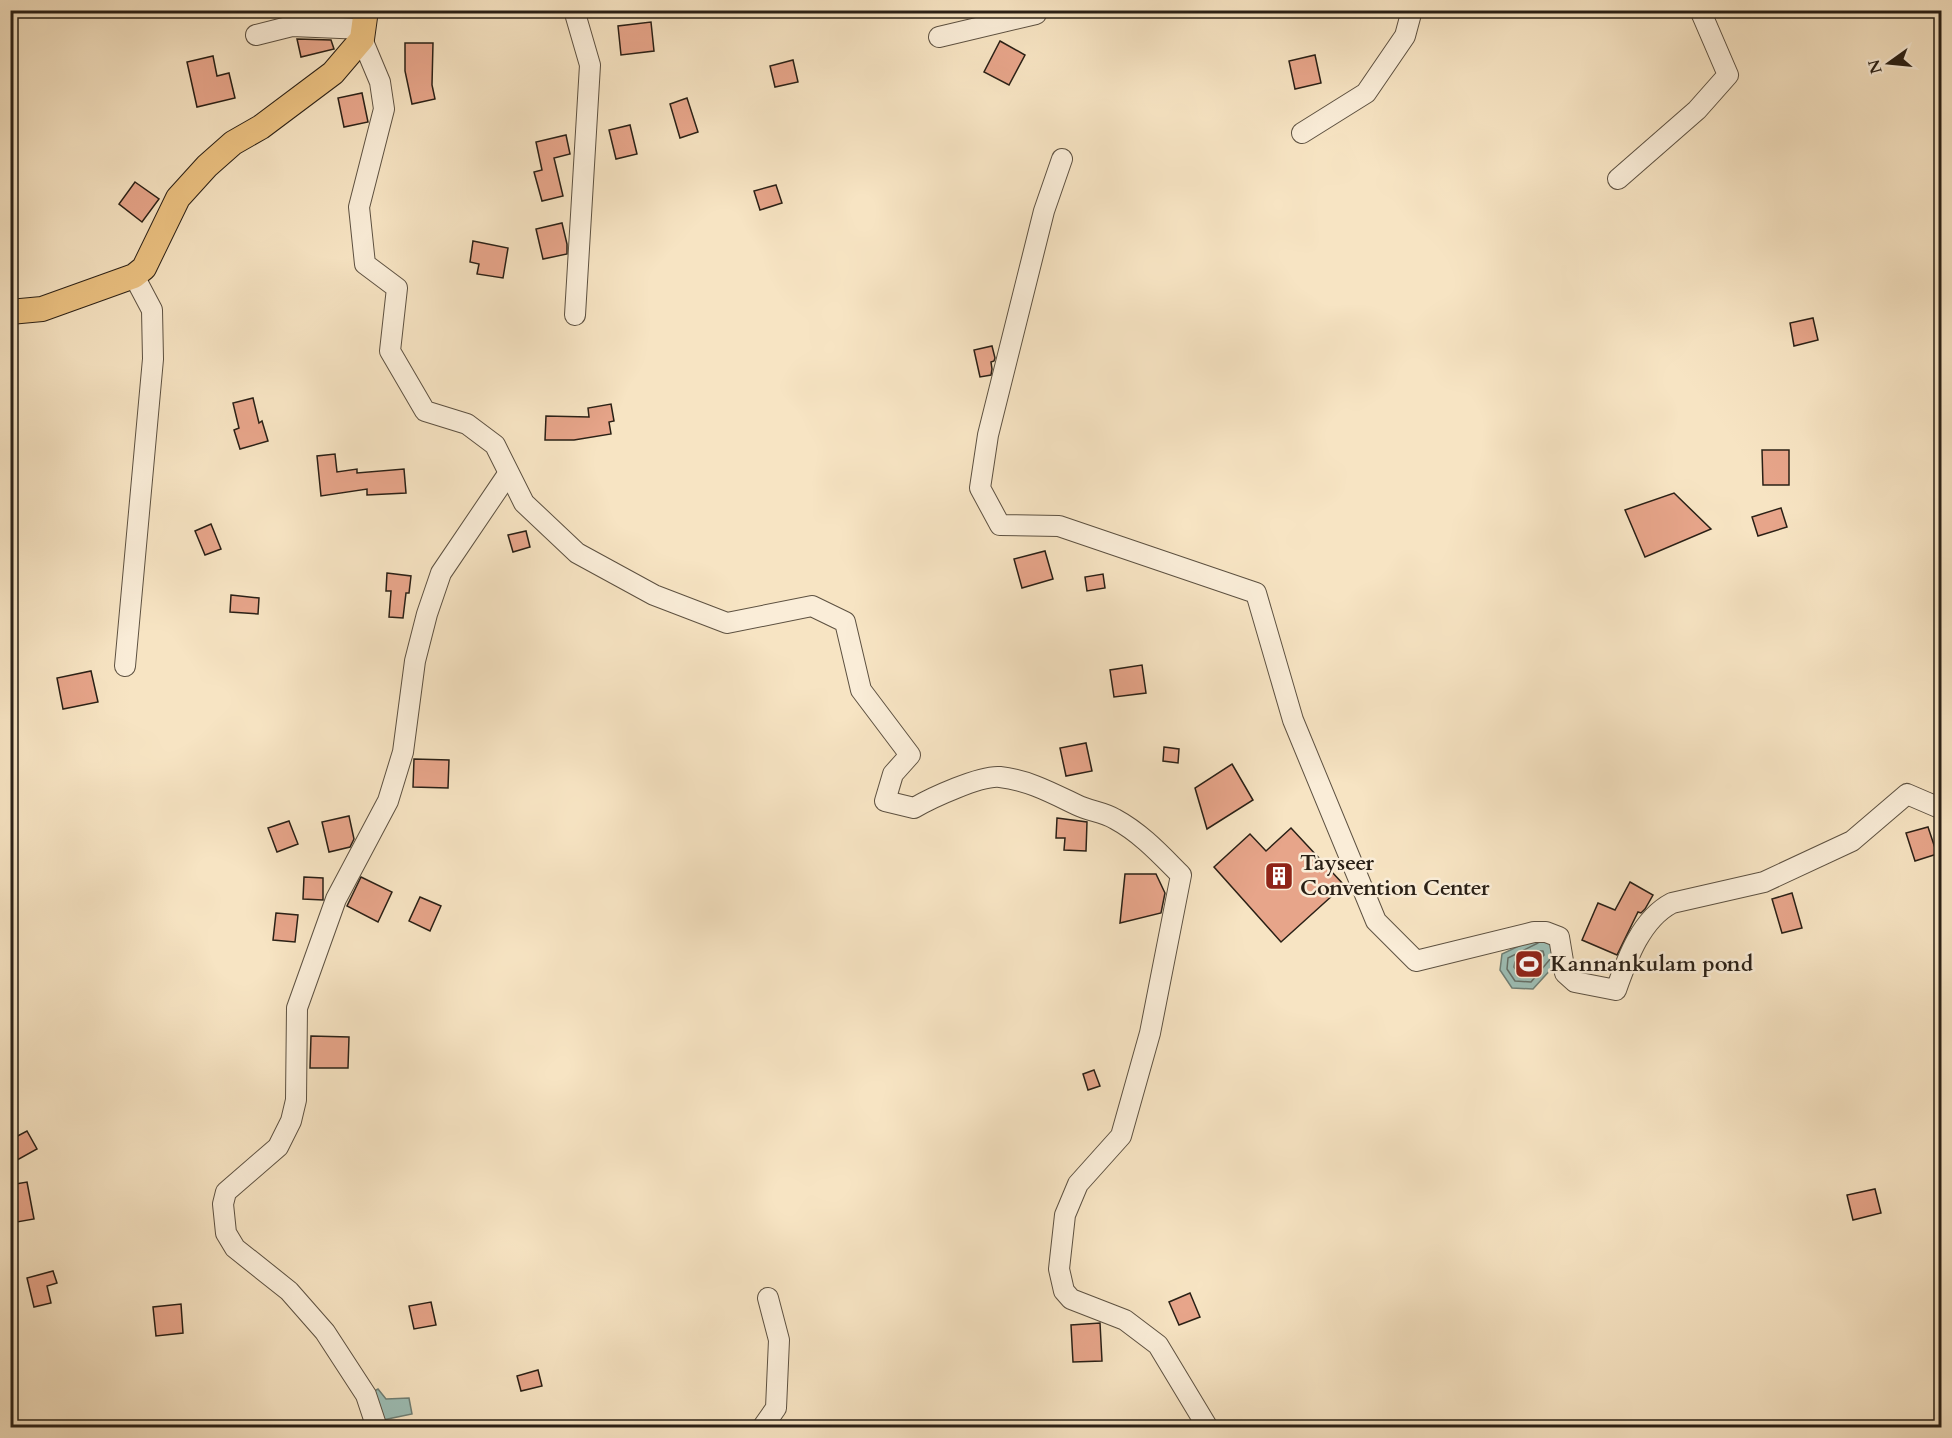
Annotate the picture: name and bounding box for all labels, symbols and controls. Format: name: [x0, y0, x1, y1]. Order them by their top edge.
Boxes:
north arrow: [1859, 33, 1919, 93]
text: N: [1863, 57, 1888, 76]
place label: Tayseer Convention Center: [1300, 848, 1490, 903]
building icon: Tayseer Convention Center: [1263, 860, 1295, 892]
sports icon: Kannankulam pond: [1513, 948, 1545, 980]
place label: Kannankulam pond: [1550, 949, 1754, 979]

